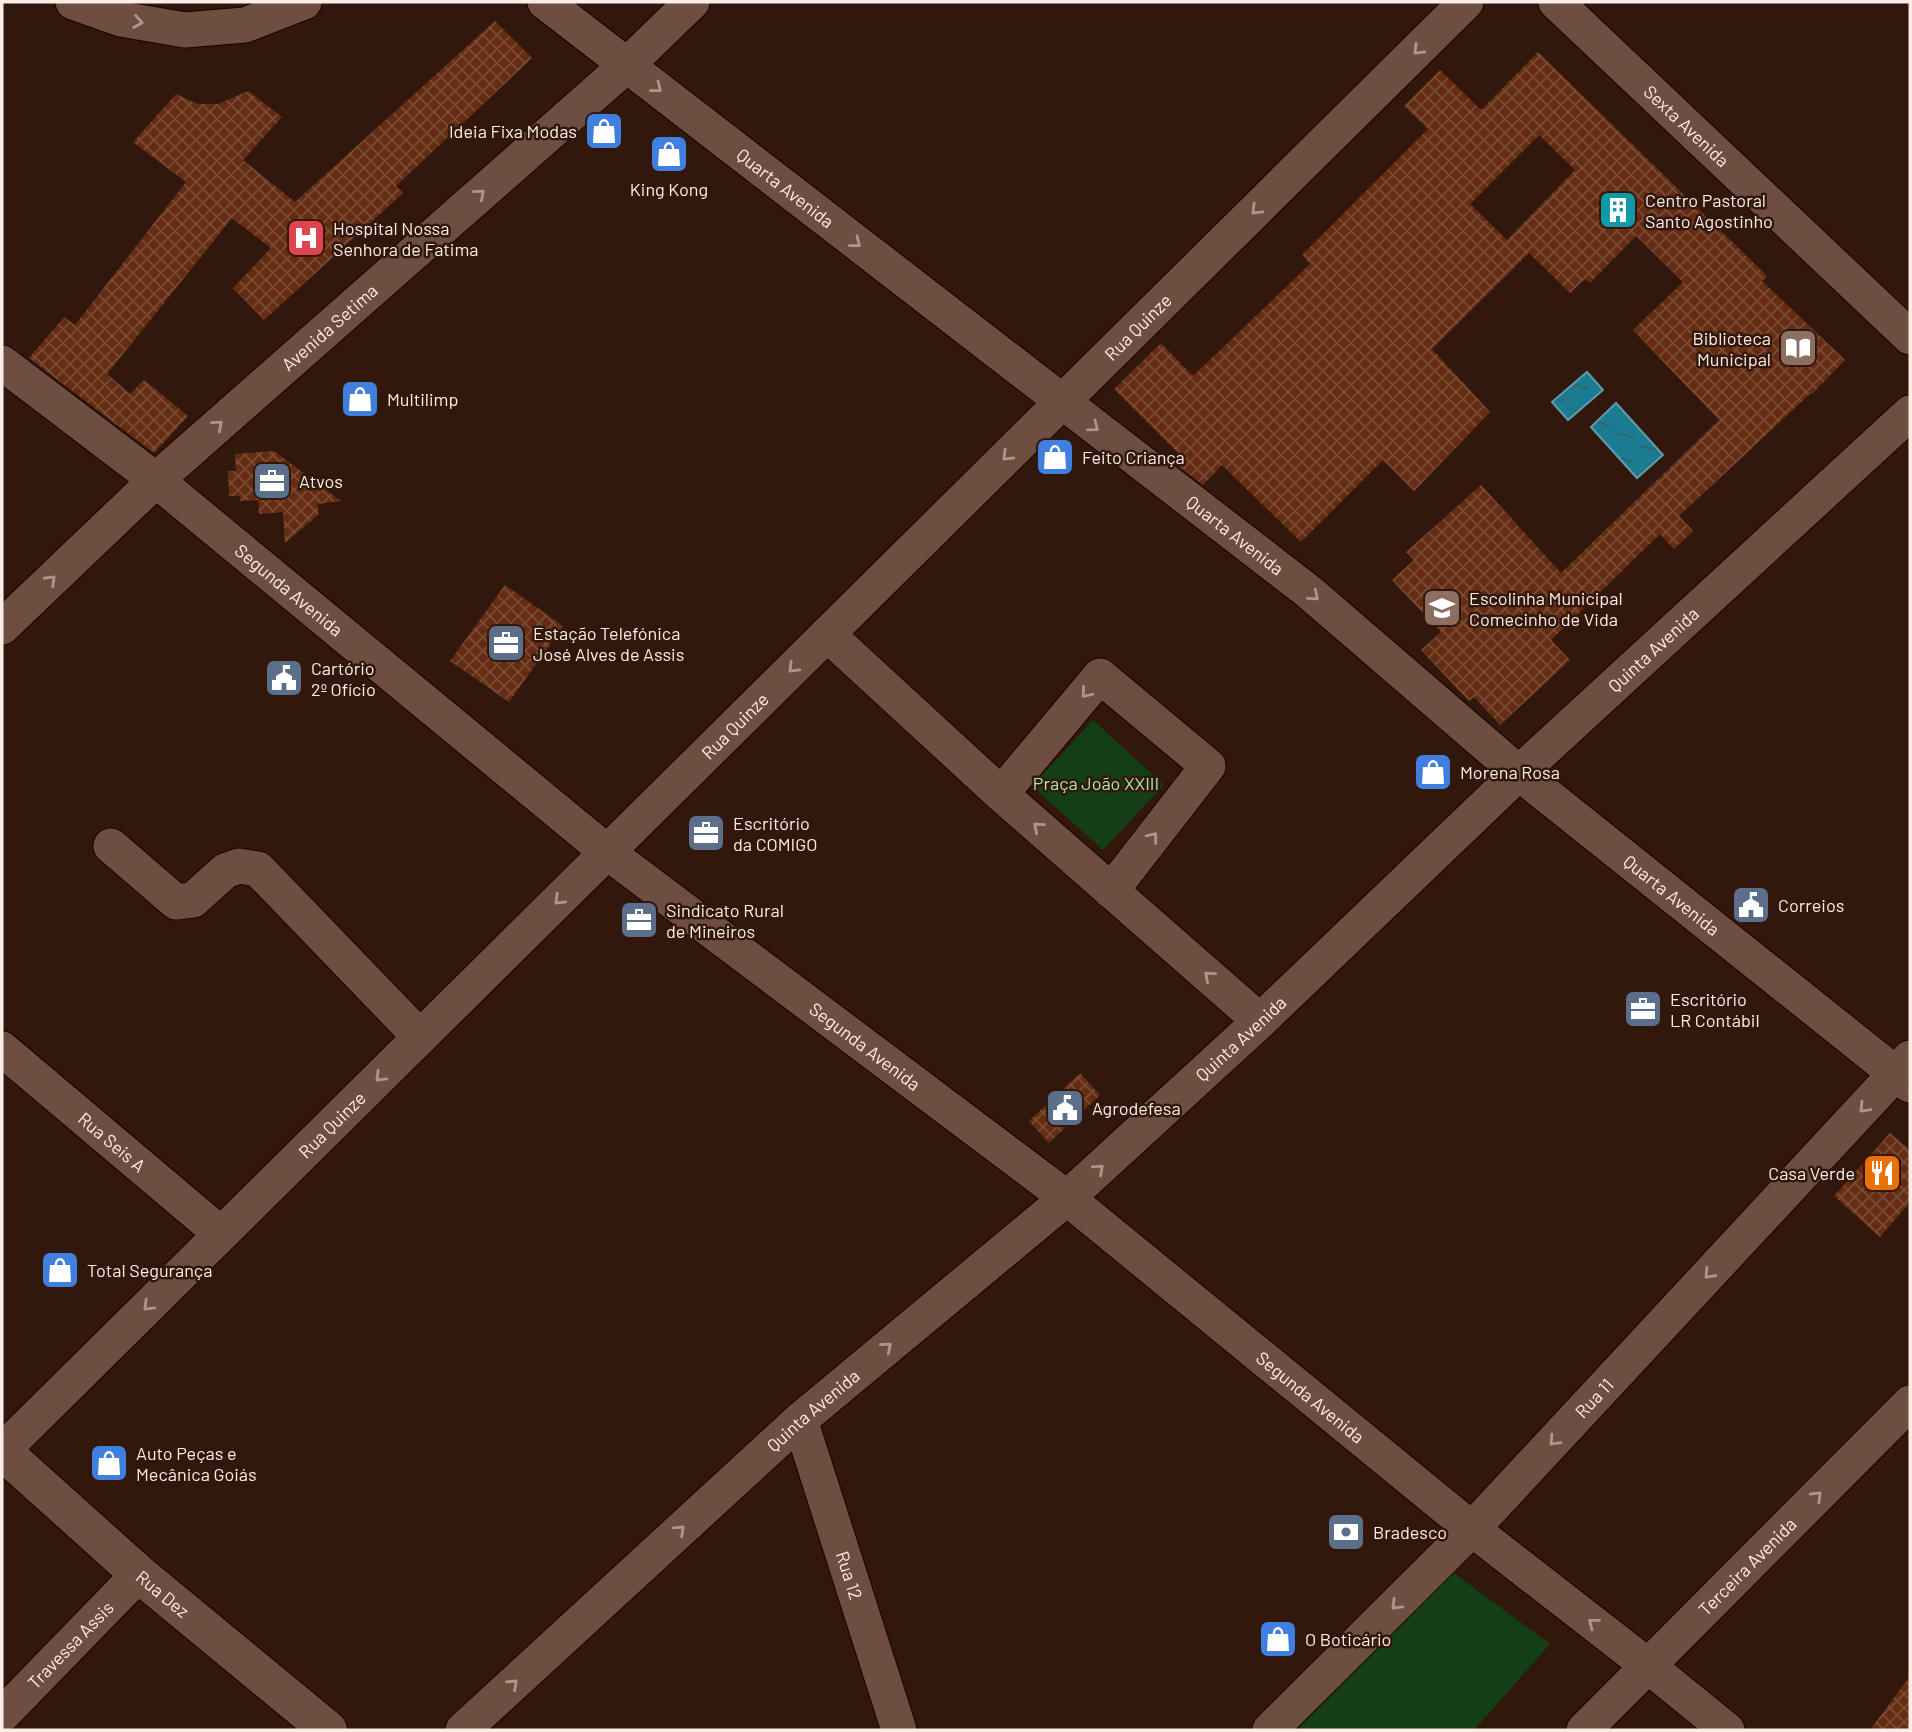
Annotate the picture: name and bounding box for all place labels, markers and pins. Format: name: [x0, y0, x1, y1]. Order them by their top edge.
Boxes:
shop icon: Ideia Fixa Modas: [583, 110, 625, 152]
place label: Ideia Fixa Modas: [449, 120, 577, 142]
shop icon: King Kong: [648, 133, 690, 175]
place label: King Kong: [630, 178, 708, 200]
building icon: Centro Pastoral Santo Agostinho: [1597, 189, 1639, 231]
place label: Centro Pastoral Santo Agostinho: [1645, 189, 1773, 232]
hospital icon: Hospital Nossa Senhora de Fatima: [285, 217, 327, 259]
place label: Hospital Nossa Senhora de Fatima: [333, 217, 479, 260]
place label: Biblioteca Municipal: [1692, 327, 1771, 370]
library icon: Biblioteca Municipal: [1777, 327, 1819, 369]
shop icon: Multilimp: [339, 378, 381, 420]
place label: Multilimp: [387, 388, 458, 410]
shop icon: Feito Criança: [1034, 436, 1076, 478]
place label: Feito Criança: [1082, 446, 1185, 468]
office icon: Atvos: [251, 460, 293, 502]
place label: Atvos: [299, 470, 343, 492]
school or university icon: Escolinha Municipal Comecinho de Vida: [1421, 587, 1463, 629]
place label: Escolinha Municipal Comecinho de Vida: [1469, 587, 1623, 630]
office icon: Estação Telefónica José Alves de Assis: [485, 622, 527, 664]
place label: Estação Telefónica José Alves de Assis: [533, 622, 684, 665]
public building icon: Cartório 2º Ofício: [263, 657, 305, 699]
place label: Cartório 2º Ofício: [311, 657, 376, 700]
shop icon: Morena Rosa: [1412, 751, 1454, 793]
place label: Morena Rosa: [1460, 761, 1560, 783]
office icon: Escritório da COMIGO: [685, 812, 727, 854]
place label: Escritório da COMIGO: [733, 812, 818, 855]
public building icon: Correios: [1730, 884, 1772, 926]
place label: Correios: [1778, 894, 1844, 916]
office icon: Sindicato Rural de Mineiros: [618, 899, 660, 941]
place label: Sindicato Rural de Mineiros: [666, 899, 784, 942]
office icon: Escritório LR Contábil: [1622, 988, 1664, 1030]
place label: Escritório LR Contábil: [1670, 988, 1760, 1031]
public building icon: Agrodefesa: [1044, 1087, 1086, 1129]
place label: Agrodefesa: [1092, 1097, 1181, 1119]
restaurant icon: Casa Verde: [1861, 1152, 1903, 1194]
place label: Casa Verde: [1768, 1162, 1855, 1184]
shop icon: Total Segurança: [39, 1249, 81, 1291]
place label: Total Segurança: [87, 1259, 212, 1281]
shop icon: Auto Peças e Mecânica Goiás: [88, 1442, 130, 1484]
place label: Auto Peças e Mecânica Goiás: [136, 1442, 257, 1485]
bank icon: Bradesco: [1325, 1511, 1367, 1553]
place label: Bradesco: [1373, 1521, 1447, 1543]
shop icon: O Boticário: [1257, 1618, 1299, 1660]
place label: O Boticário: [1305, 1628, 1391, 1650]

